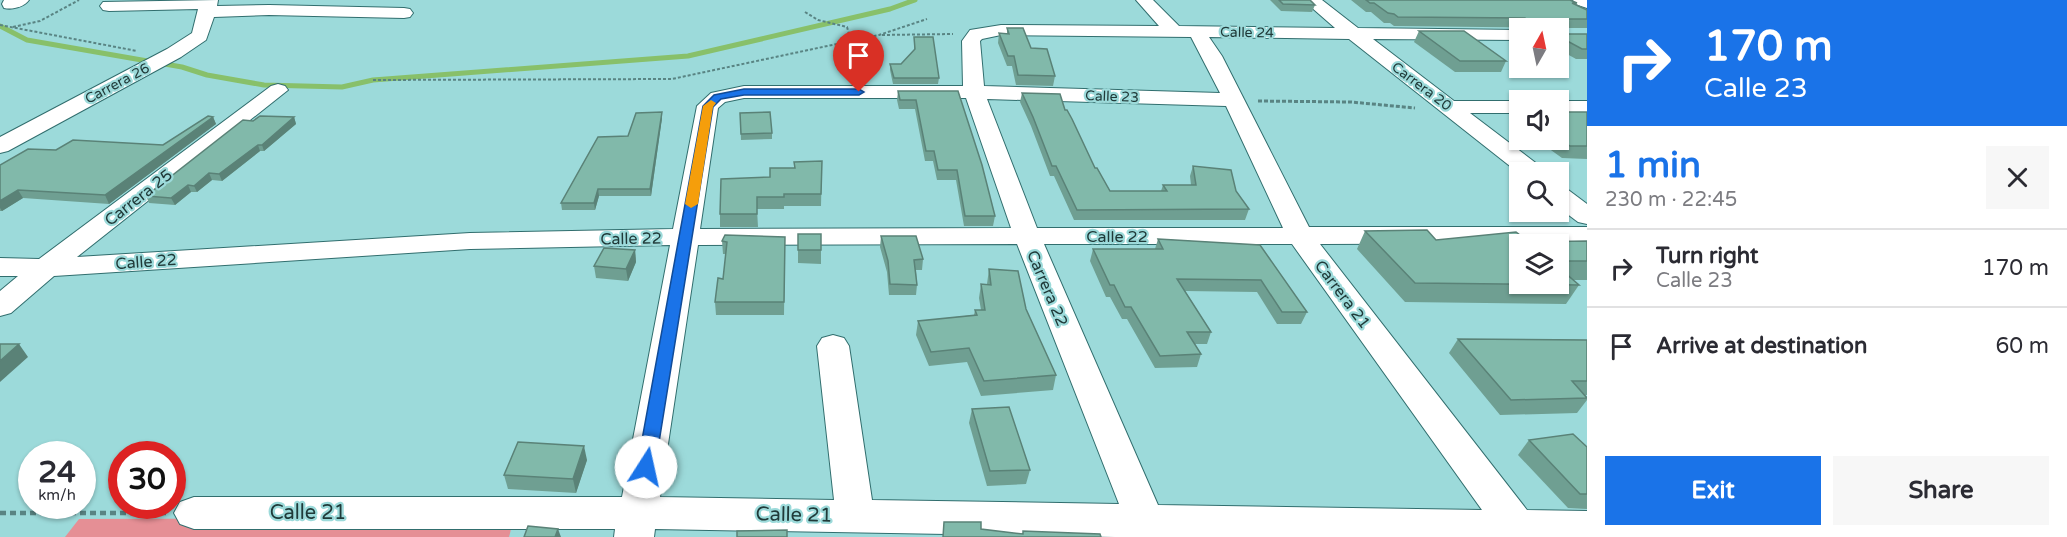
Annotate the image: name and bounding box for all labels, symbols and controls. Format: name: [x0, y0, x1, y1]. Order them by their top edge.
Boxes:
north arrow: [1509, 18, 1569, 78]
map controls: [1509, 18, 1569, 294]
text: 170 m: [1704, 21, 1833, 72]
street label: Calle 24: [1220, 24, 1274, 41]
icon: right: [1605, 24, 1683, 102]
pin: [833, 30, 884, 92]
icon: arrive: [842, 39, 875, 72]
street label: Carrera 20: [1388, 58, 1455, 115]
street label: Carrera 26: [82, 59, 153, 107]
text: Calle 23: [1704, 72, 1808, 105]
street label: Calle 23: [1085, 87, 1139, 106]
button: sound: [1509, 90, 1569, 150]
text: 1 min: [1605, 144, 1701, 187]
button: close: [1986, 146, 2049, 209]
button: search: [1509, 162, 1569, 222]
street label: Carrera 25: [101, 165, 177, 230]
text: 230 m · 22:45: [1605, 188, 1737, 212]
street label: Calle 22: [1086, 227, 1148, 247]
street label: Calle 22: [600, 228, 662, 250]
button: layers: [1509, 234, 1569, 294]
text: Turn right: [1656, 243, 1758, 269]
street label: Carrera 22: [1022, 247, 1072, 329]
street label: Calle 22: [115, 250, 177, 274]
icon: right: [1605, 252, 1638, 285]
text: 170 m: [1982, 255, 2049, 281]
street label: Carrera 21: [1310, 256, 1374, 333]
text: Calle 23: [1656, 269, 1733, 293]
icon: arrive: [1605, 330, 1638, 363]
text: Arrive at destination: [1656, 333, 1867, 359]
text: 60 m: [1995, 333, 2049, 359]
position arrow: [614, 435, 678, 499]
speed limit sign: 30: [108, 441, 186, 519]
text: 24: [38, 454, 76, 491]
button: Exit: [1605, 456, 1821, 525]
button: Share: [1833, 456, 2049, 525]
text: km/h: [38, 486, 76, 504]
street label: Calle 21: [270, 501, 346, 525]
street label: Calle 21: [755, 502, 833, 528]

